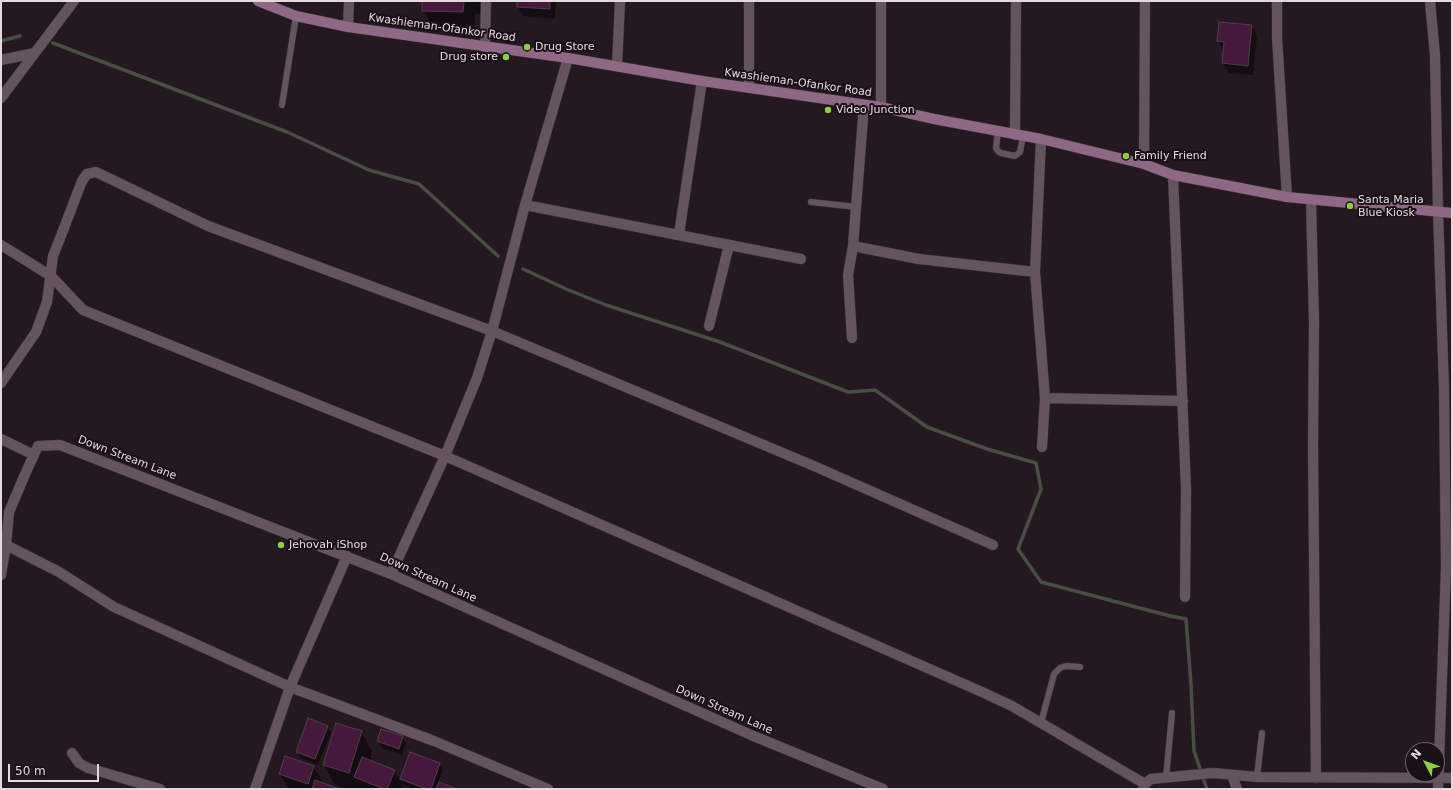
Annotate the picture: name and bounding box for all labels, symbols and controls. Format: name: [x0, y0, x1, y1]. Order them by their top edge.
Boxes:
street label: Kwashieman-Ofankor Road: [367, 11, 517, 45]
place label: Drug Store: [535, 40, 595, 54]
marker: Drug Store: [522, 42, 532, 52]
place label: Drug store: [440, 50, 498, 64]
marker: Drug store: [501, 52, 511, 62]
street label: Kwashieman-Ofankor Road: [723, 66, 873, 100]
place label: Video Junction: [836, 103, 915, 117]
marker: Video Junction: [823, 105, 833, 115]
place label: Family Friend: [1134, 149, 1207, 163]
marker: Family Friend: [1121, 151, 1131, 161]
place label: Santa Maria Blue Kiosk: [1358, 193, 1424, 219]
marker: Santa Maria Blue Kiosk: [1345, 201, 1355, 211]
street label: Down Stream Lane: [76, 433, 178, 483]
place label: Jehovah iShop: [289, 538, 367, 552]
marker: Jehovah iShop: [276, 540, 286, 550]
street label: Down Stream Lane: [378, 551, 478, 605]
street label: Down Stream Lane: [674, 683, 774, 737]
north arrow: [1405, 742, 1445, 782]
text: N: [1408, 747, 1424, 762]
scale bar: [10, 756, 101, 782]
text: 50 m: [15, 764, 46, 778]

